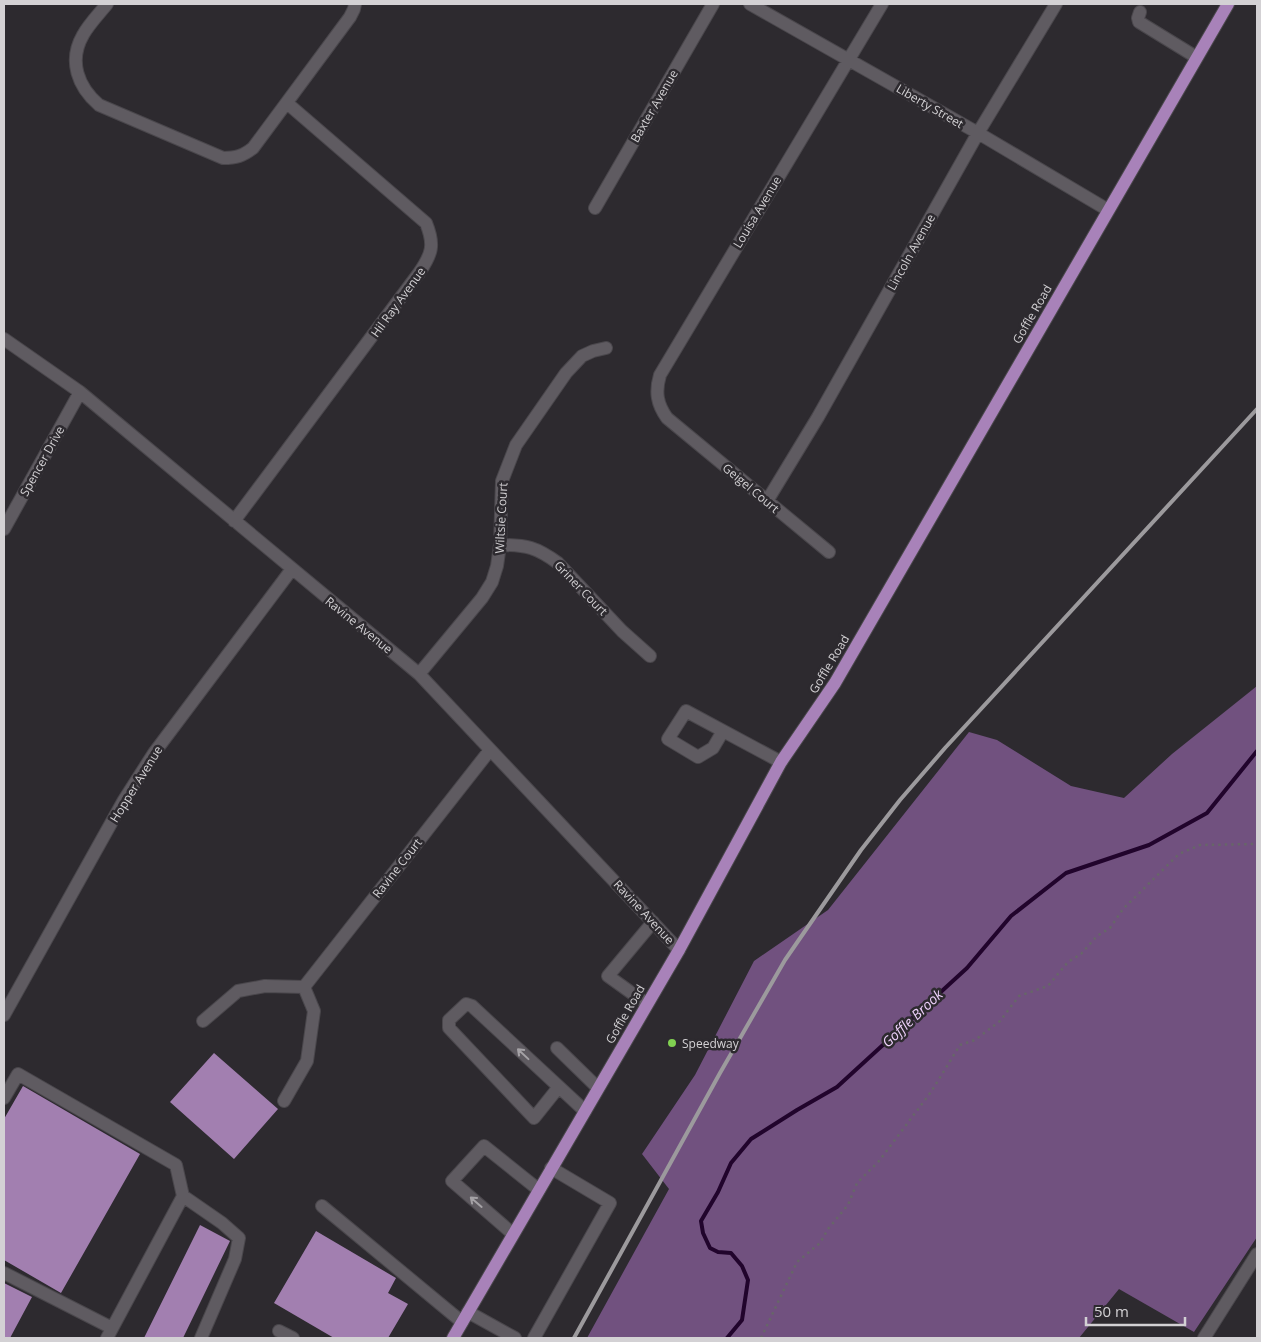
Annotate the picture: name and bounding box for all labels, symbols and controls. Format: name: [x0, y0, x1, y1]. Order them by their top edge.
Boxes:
street label: Baxter Avenue: [626, 66, 682, 146]
street label: Liberty Street: [893, 80, 967, 132]
street label: Louisa Avenue: [729, 173, 785, 251]
street label: Lincoln Avenue: [883, 211, 939, 293]
street label: Hil Ray Avenue: [367, 263, 429, 341]
street label: Goffle Road: [1008, 281, 1056, 347]
street label: Spencer Drive: [16, 423, 68, 499]
street label: Geigel Court: [719, 459, 783, 517]
street label: Wiltsie Court: [491, 482, 511, 554]
street label: Griner Court: [551, 557, 611, 619]
street label: Ravine Avenue: [322, 593, 396, 658]
street label: Goffle Road: [805, 632, 853, 696]
street label: Hopper Avenue: [106, 742, 166, 826]
street label: Ravine Court: [368, 835, 426, 901]
street label: Ravine Avenue: [610, 876, 678, 948]
street label: Goffle Road: [601, 981, 649, 1047]
water label: Goffle Brook: [877, 984, 947, 1051]
place label: Speedway: [682, 1035, 740, 1052]
marker: Speedway: [666, 1037, 678, 1049]
one-way arrow: [517, 1048, 529, 1060]
one-way arrow: [470, 1196, 483, 1208]
scale bar: [1086, 1294, 1185, 1326]
text: 50 m: [1094, 1301, 1129, 1321]

